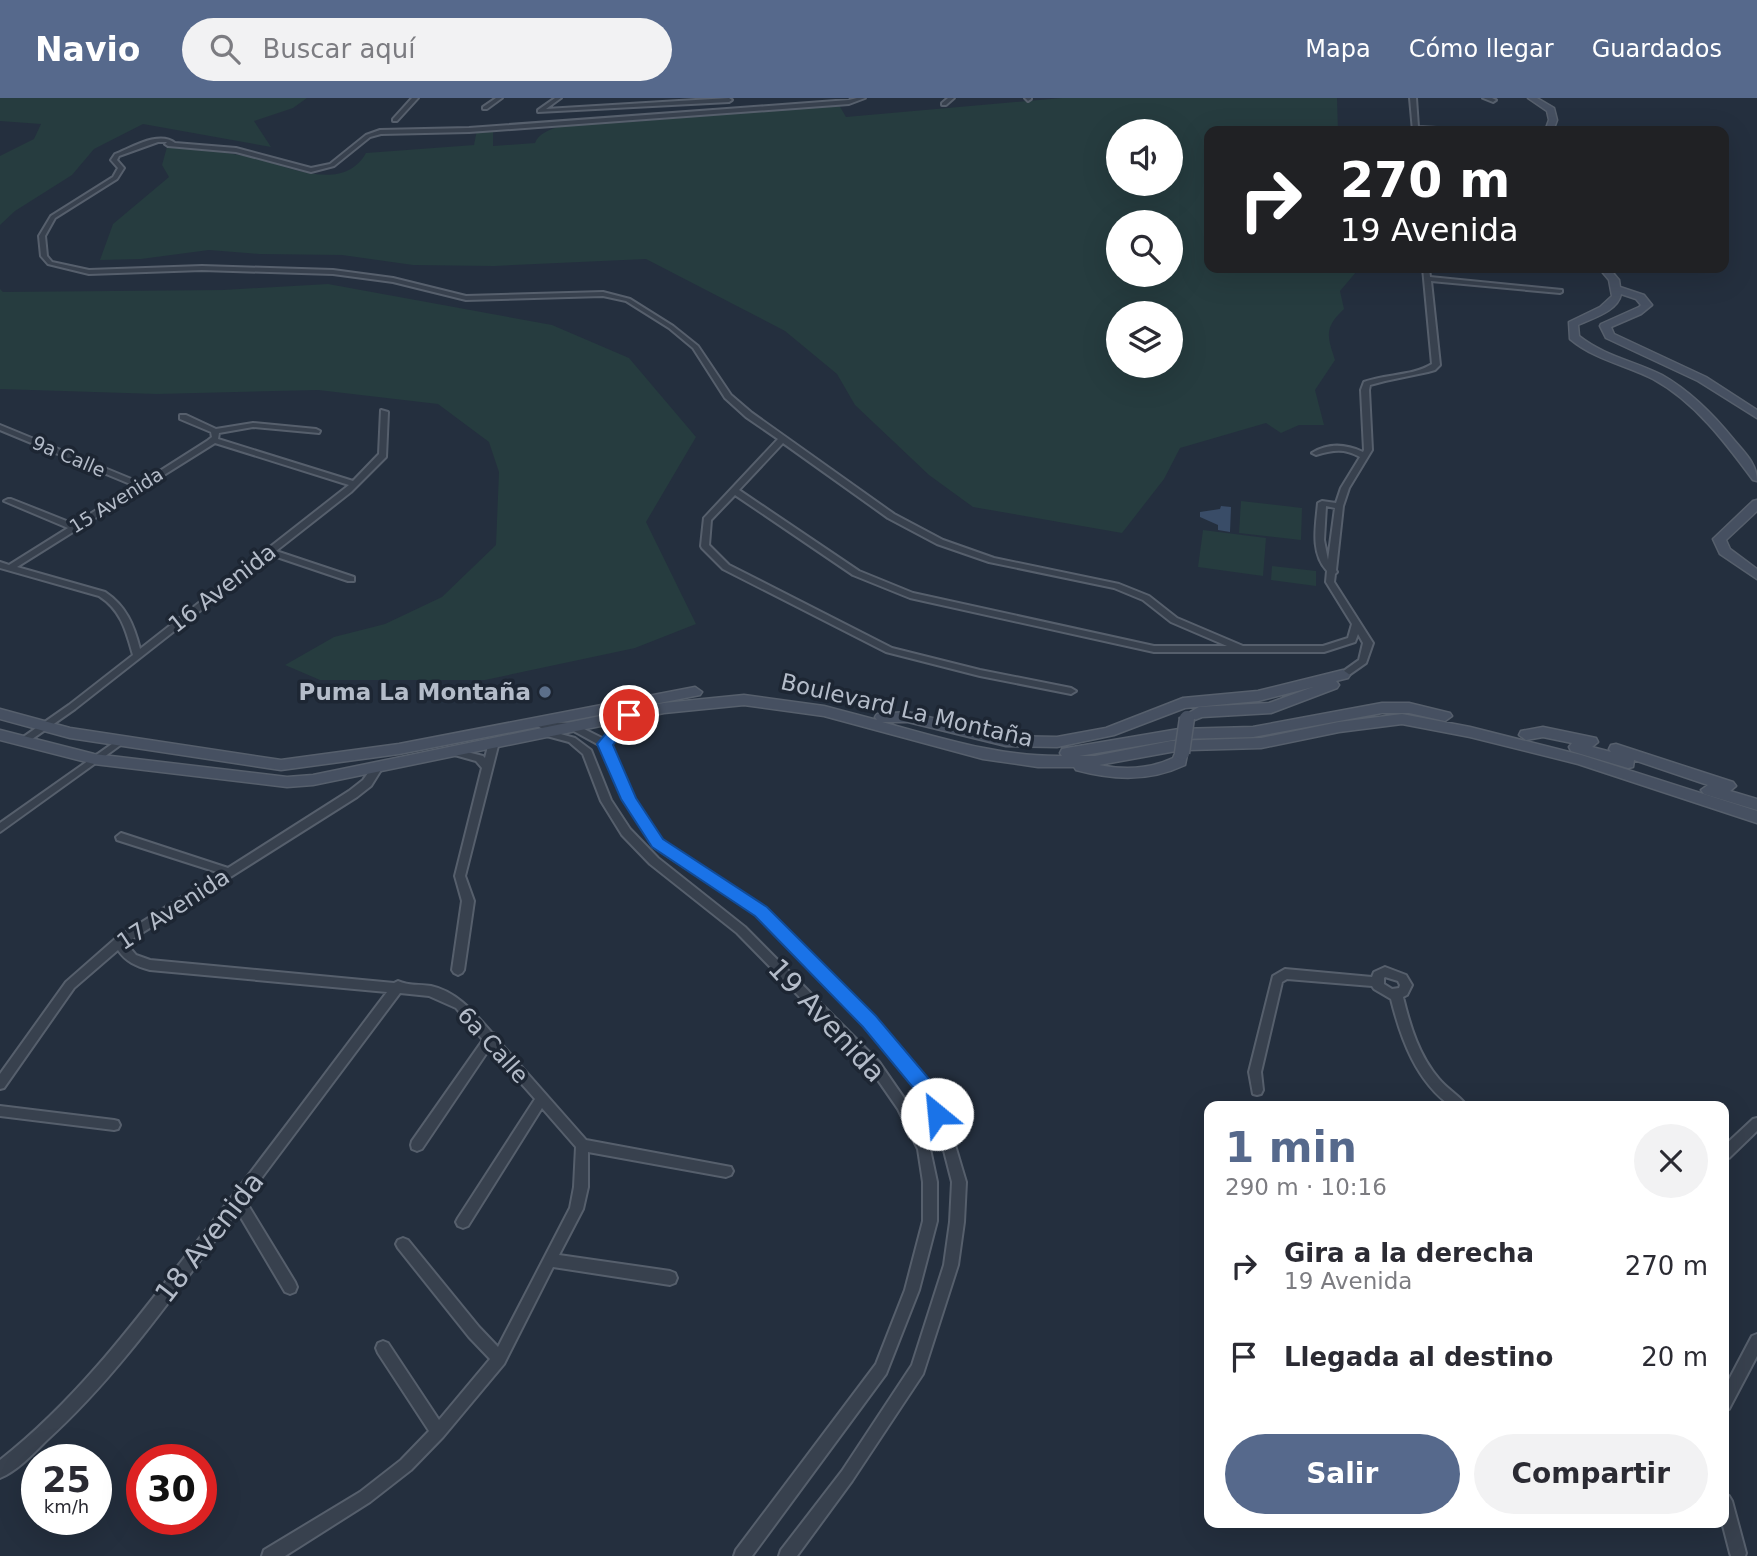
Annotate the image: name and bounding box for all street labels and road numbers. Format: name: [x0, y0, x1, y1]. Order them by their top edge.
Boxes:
street label: 9a Calle: [29, 431, 109, 481]
street label: 15 Avenida: [65, 463, 167, 537]
street label: 16 Avenida: [163, 538, 281, 638]
street label: Boulevard La Montaña: [778, 668, 1036, 752]
street label: 17 Avenida: [112, 863, 234, 955]
street label: 19 Avenida: [761, 952, 892, 1089]
street label: 6a Calle: [452, 1002, 534, 1088]
street label: 18 Avenida: [148, 1166, 271, 1309]

